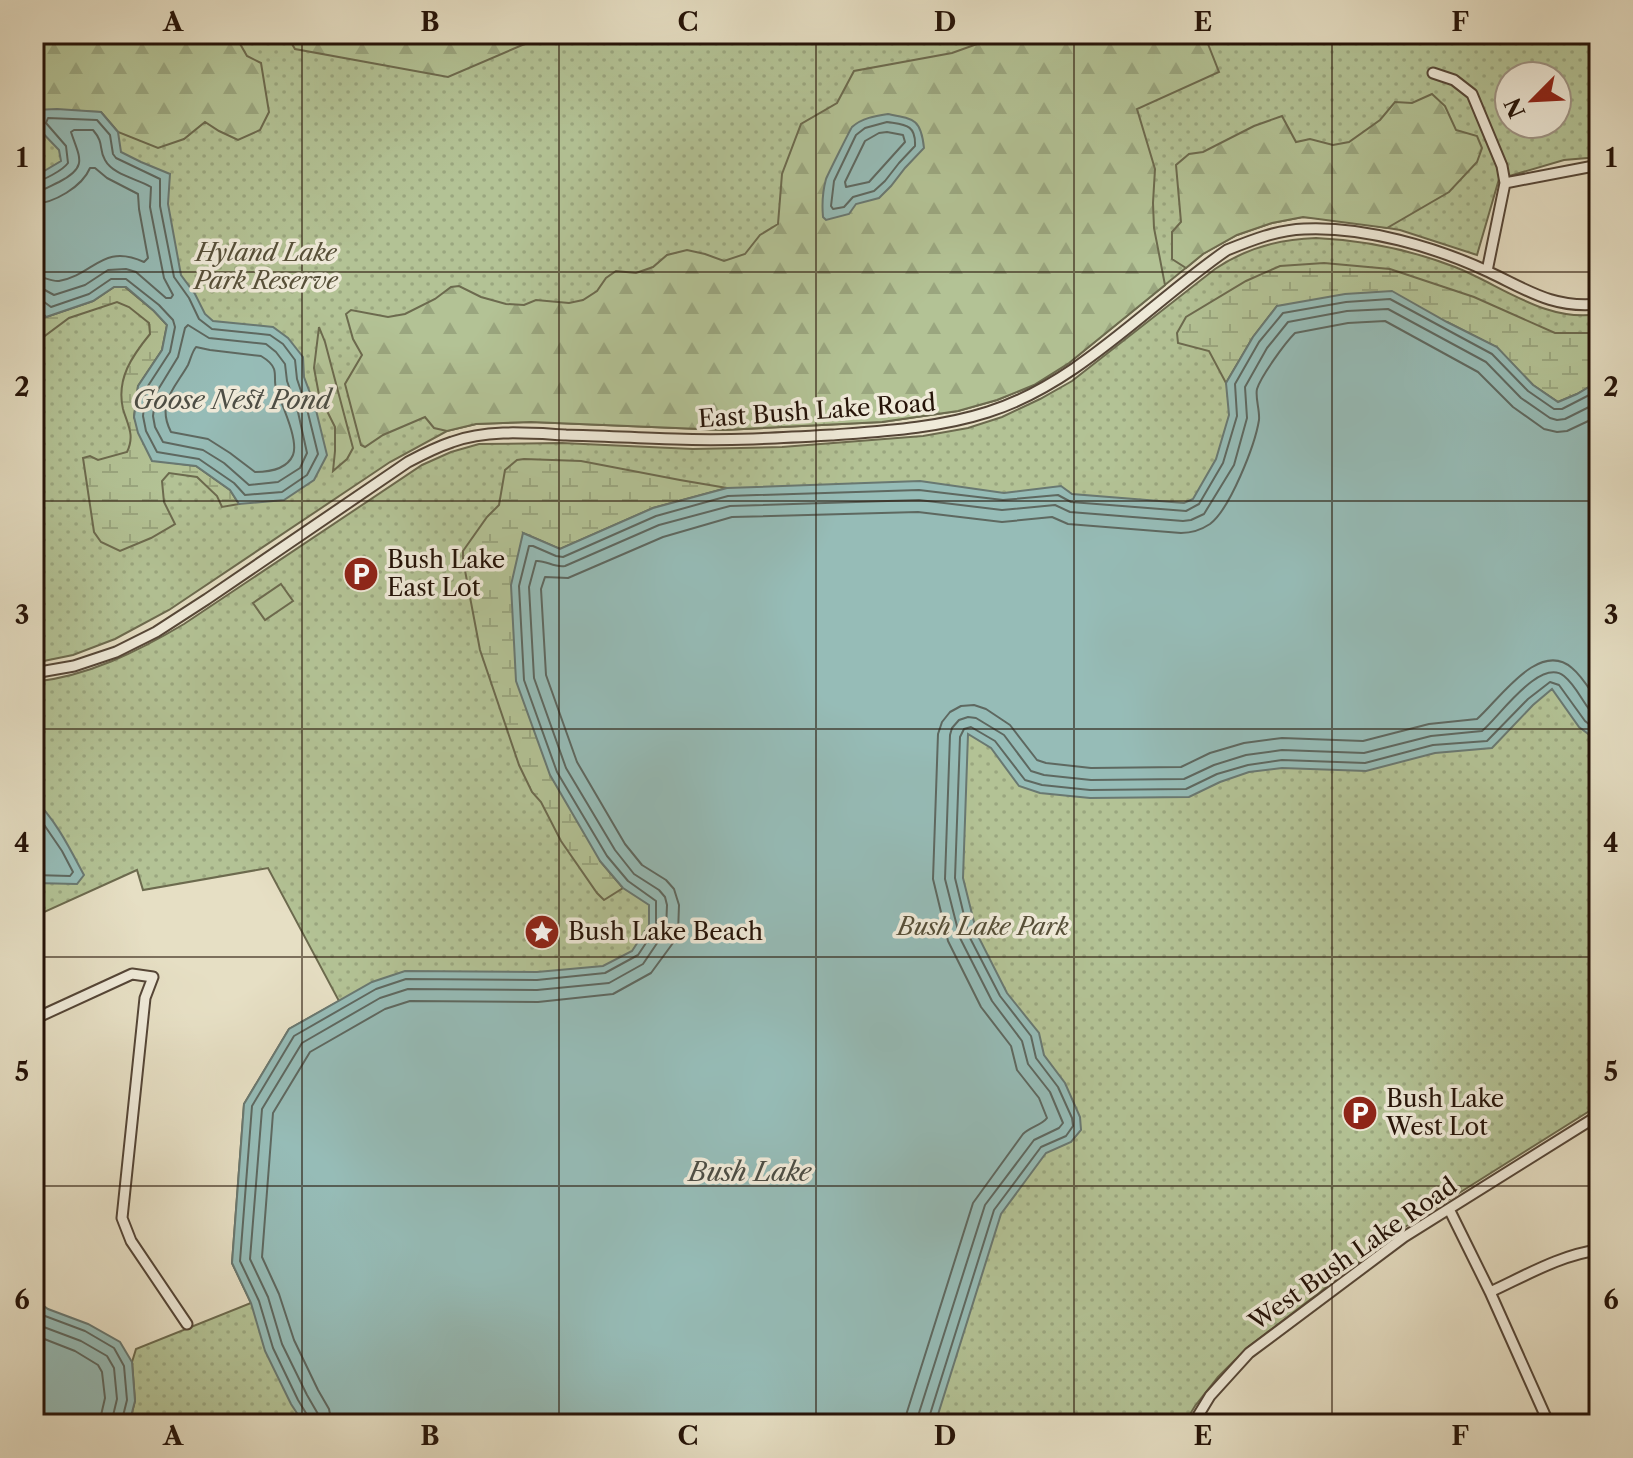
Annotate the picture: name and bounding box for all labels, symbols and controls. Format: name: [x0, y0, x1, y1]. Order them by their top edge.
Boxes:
text: A: [162, 6, 184, 38]
text: B: [420, 6, 440, 38]
text: C: [678, 6, 698, 38]
text: D: [934, 6, 956, 38]
text: E: [1194, 6, 1212, 38]
text: F: [1451, 6, 1469, 38]
north arrow: [1493, 60, 1573, 140]
text: N: [1499, 94, 1531, 122]
text: 1: [16, 142, 28, 174]
text: 1: [1605, 142, 1617, 174]
park label: Hyland Lake Park Reserve: [192, 238, 339, 295]
text: 2: [14, 371, 30, 403]
text: 2: [1603, 371, 1619, 403]
water label: Goose Nest Pond: [133, 384, 334, 416]
street label: East Bush Lake Road: [697, 388, 937, 433]
place label: Bush Lake East Lot: [387, 545, 505, 602]
parking icon: Bush Lake East Lot: [342, 555, 380, 593]
text: 3: [15, 599, 29, 631]
text: 3: [1604, 599, 1618, 631]
text: 4: [14, 827, 30, 859]
text: 4: [1603, 827, 1619, 859]
park label: Bush Lake Park: [895, 912, 1069, 941]
place icon: Bush Lake Beach: [523, 913, 561, 951]
place label: Bush Lake Beach: [568, 917, 763, 946]
text: 5: [15, 1056, 29, 1088]
text: 5: [1604, 1056, 1618, 1088]
place label: Bush Lake West Lot: [1385, 1084, 1504, 1141]
parking icon: Bush Lake West Lot: [1341, 1094, 1379, 1132]
water label: Bush Lake: [687, 1156, 813, 1188]
street label: West Bush Lake Road: [1242, 1171, 1462, 1337]
text: 6: [14, 1284, 30, 1316]
text: 6: [1603, 1284, 1619, 1316]
text: A: [162, 1420, 184, 1452]
text: B: [420, 1420, 440, 1452]
text: C: [678, 1420, 698, 1452]
text: D: [934, 1420, 956, 1452]
text: E: [1194, 1420, 1212, 1452]
text: F: [1451, 1420, 1469, 1452]

